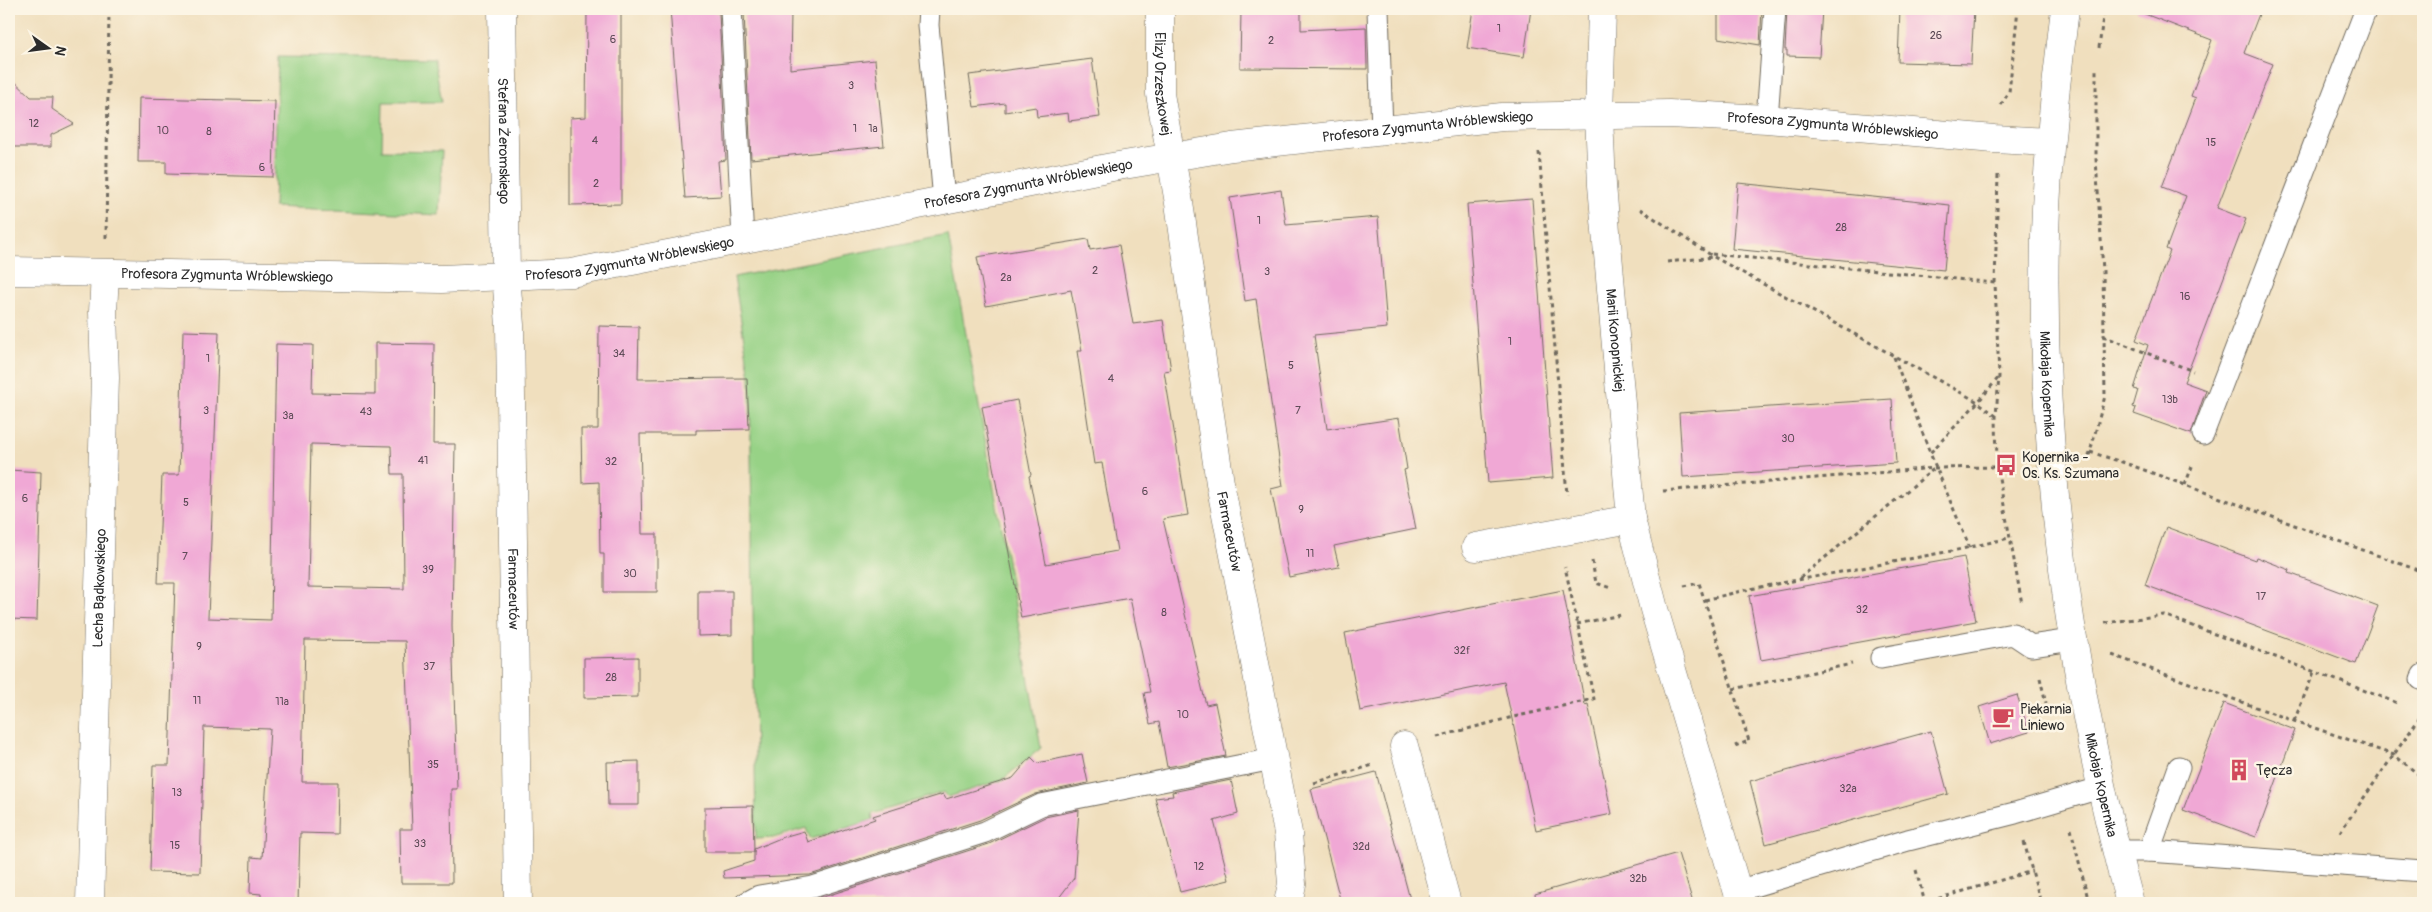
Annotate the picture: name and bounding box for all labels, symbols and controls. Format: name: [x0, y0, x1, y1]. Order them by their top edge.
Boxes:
north arrow: [22, 22, 72, 72]
house number: 1: [1497, 22, 1501, 35]
house number: 26: [1930, 29, 1942, 42]
street label: Elizy Orzeszkowej: [1151, 32, 1175, 137]
house number: 6: [610, 33, 616, 46]
house number: 2: [1268, 34, 1274, 47]
text: N: [51, 44, 70, 58]
street label: Stefana Żeromskiego: [494, 78, 513, 205]
house number: 3: [848, 79, 854, 92]
street label: Profesora Zygmunta Wróblewskiego: [1321, 108, 1534, 146]
street label: Profesora Zygmunta Wróblewskiego: [1727, 109, 1940, 143]
house number: 12: [29, 117, 39, 130]
house number: 1: [853, 122, 857, 135]
house number: 1a: [868, 122, 878, 135]
house number: 10: [157, 124, 169, 137]
house number: 8: [206, 125, 212, 138]
house number: 4: [592, 134, 599, 147]
house number: 15: [2206, 136, 2216, 149]
street label: Profesora Zygmunta Wróblewskiego: [922, 156, 1134, 213]
house number: 6: [259, 161, 265, 174]
house number: 2: [593, 177, 599, 190]
house number: 1: [1257, 214, 1261, 227]
house number: 28: [1835, 221, 1847, 234]
street label: Profesora Zygmunta Wróblewskiego: [524, 233, 736, 284]
house number: 2: [1092, 264, 1098, 277]
street label: Profesora Zygmunta Wróblewskiego: [121, 265, 334, 286]
house number: 3: [1264, 265, 1270, 278]
house number: 2a: [1000, 271, 1012, 284]
street label: Marii Konopnickiej: [1602, 288, 1628, 393]
house number: 16: [2180, 290, 2190, 303]
street label: Mikołaja Kopernika: [2036, 331, 2058, 438]
house number: 1: [1508, 335, 1512, 348]
house number: 34: [613, 347, 626, 360]
house number: 1: [206, 352, 210, 365]
house number: 5: [1288, 359, 1294, 372]
house number: 4: [1108, 372, 1115, 385]
house number: 13b: [2162, 393, 2178, 406]
house number: 3: [203, 404, 209, 417]
house number: 7: [1295, 404, 1301, 417]
house number: 43: [360, 405, 372, 418]
house number: 3a: [282, 409, 294, 422]
house number: 30: [1781, 432, 1795, 445]
place label: Kopernika - Os. Ks. Szumana: [2022, 449, 2119, 482]
bus stop icon: Kopernika - Os. Ks. Szumana: [1993, 452, 2019, 478]
house number: 41: [418, 454, 428, 467]
house number: 32: [605, 455, 617, 468]
house number: 6: [1142, 485, 1148, 498]
street label: Farmaceutów: [1213, 490, 1245, 574]
house number: 6: [22, 492, 28, 505]
house number: 5: [183, 496, 189, 509]
house number: 9: [1298, 503, 1304, 516]
street label: Lecha Bądkowskiego: [89, 528, 110, 648]
house number: 11: [1306, 547, 1314, 560]
street label: Farmaceutów: [504, 548, 522, 630]
house number: 7: [182, 550, 188, 563]
house number: 39: [422, 563, 434, 576]
house number: 30: [623, 567, 637, 580]
house number: 17: [2256, 590, 2266, 603]
house number: 32: [1856, 603, 1868, 616]
house number: 8: [1161, 606, 1167, 619]
house number: 9: [196, 640, 202, 653]
house number: 32f: [1454, 644, 1471, 657]
house number: 37: [423, 660, 435, 673]
house number: 28: [605, 671, 617, 684]
house number: 11: [193, 694, 201, 707]
house number: 11a: [275, 695, 289, 708]
place label: Piekarnia Liniewo: [2020, 701, 2071, 734]
cafe icon: Piekarnia Liniewo: [1990, 704, 2016, 730]
house number: 10: [1177, 708, 1189, 721]
street label: Mikołaja Kopernika: [2081, 731, 2121, 839]
building icon: Tęcza: [2226, 757, 2252, 783]
house number: 35: [427, 758, 439, 771]
place label: Tęcza: [2256, 762, 2292, 779]
house number: 32a: [1839, 782, 1857, 795]
house number: 13: [172, 786, 182, 799]
house number: 33: [414, 837, 426, 850]
house number: 15: [170, 839, 180, 852]
house number: 32d: [1352, 840, 1370, 853]
house number: 12: [1194, 860, 1204, 873]
house number: 32b: [1629, 872, 1647, 885]

